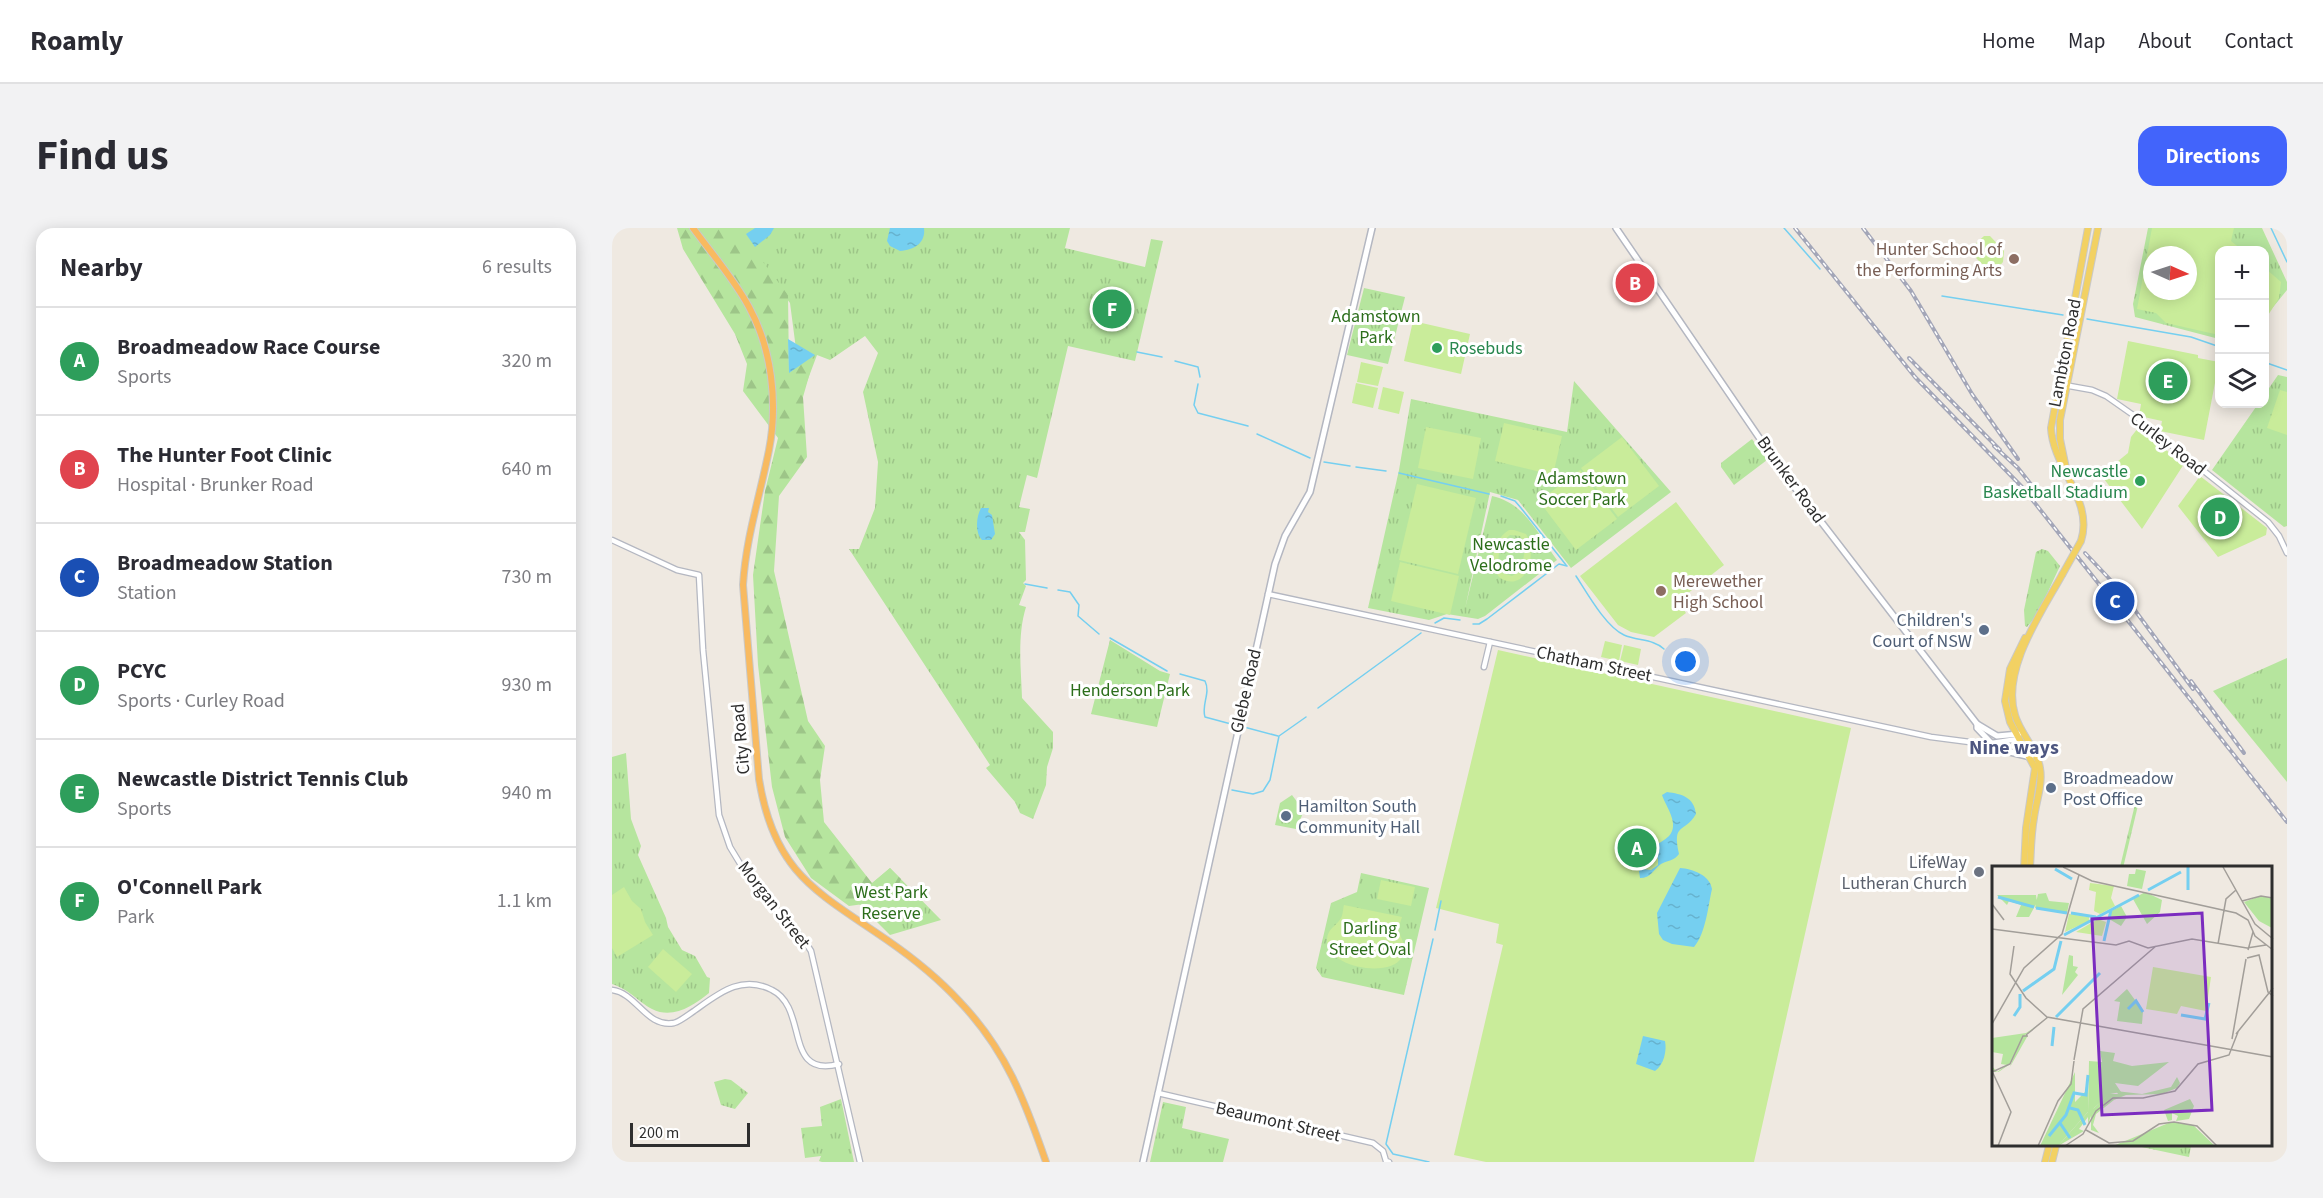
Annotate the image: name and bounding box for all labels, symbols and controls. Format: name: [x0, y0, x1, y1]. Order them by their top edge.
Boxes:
text: Roamly: [30, 21, 123, 61]
text: Home: [1982, 26, 2035, 56]
text: Map: [2068, 26, 2106, 56]
text: About: [2139, 26, 2191, 56]
text: Contact: [2224, 26, 2293, 56]
text: Find us: [36, 126, 169, 186]
button: Directions: [2138, 126, 2287, 186]
place label: Hunter School of the Performing Arts: [1856, 237, 2003, 283]
north arrow: [2143, 246, 2197, 300]
map controls: [2215, 246, 2269, 408]
button: +: [2215, 246, 2269, 300]
text: Nearby: [60, 249, 143, 286]
marker: Hunter School of the Performing Arts: [2007, 252, 2021, 266]
text: 6 results: [482, 253, 552, 281]
pin: B: [1616, 260, 1654, 306]
pin: F: [1092, 286, 1132, 332]
street label: Lambton Road: [2042, 297, 2088, 409]
button: −: [2215, 300, 2269, 354]
park label: Adamstown Park: [1331, 304, 1421, 350]
text: Broadmeadow Race Course: [117, 331, 380, 363]
place label: Rosebuds: [1449, 336, 1523, 361]
marker: Rosebuds: [1430, 341, 1444, 355]
text: A: [74, 347, 85, 375]
text: 320 m: [502, 347, 552, 375]
button: layers: [2215, 354, 2269, 408]
pin: E: [2148, 358, 2188, 404]
text: Sports: [117, 363, 172, 391]
street label: Curley Road: [2125, 406, 2211, 482]
street label: Brunker Road: [1751, 431, 1831, 529]
text: The Hunter Foot Clinic: [117, 439, 332, 471]
text: B: [73, 455, 86, 483]
text: 640 m: [502, 455, 552, 483]
place label: Newcastle Basketball Stadium: [1983, 459, 2128, 505]
park label: Adamstown Soccer Park: [1537, 466, 1627, 512]
text: Hospital · Brunker Road: [117, 471, 314, 499]
marker: Newcastle Basketball Stadium: [2133, 474, 2147, 488]
pin: D: [2200, 494, 2240, 540]
park label: Newcastle Velodrome: [1470, 532, 1552, 578]
text: Broadmeadow Station: [117, 547, 333, 579]
text: C: [74, 563, 85, 591]
text: 730 m: [502, 563, 552, 591]
place label: Merewether High School: [1673, 569, 1764, 615]
pin: C: [2096, 578, 2134, 623]
text: Station: [117, 579, 177, 607]
marker: Merewether High School: [1654, 584, 1668, 598]
place label: Children's Court of NSW: [1872, 608, 1972, 654]
marker: Children's Court of NSW: [1977, 623, 1991, 637]
street label: Chatham Street: [1534, 640, 1654, 688]
street label: Glebe Road: [1224, 646, 1268, 736]
your location: [1671, 647, 1700, 676]
text: PCYC: [117, 655, 167, 687]
text: D: [73, 671, 86, 699]
text: 930 m: [502, 671, 552, 699]
park label: Henderson Park: [1070, 678, 1190, 703]
text: Sports · Curley Road: [117, 687, 285, 715]
street label: City Road: [725, 702, 757, 776]
district label: Nine ways: [1969, 734, 2059, 762]
text: Newcastle District Tennis Club: [117, 763, 408, 795]
place label: Broadmeadow Post Office: [2063, 766, 2174, 812]
text: E: [74, 779, 85, 807]
text: 940 m: [502, 779, 552, 807]
marker: Broadmeadow Post Office: [2044, 781, 2058, 795]
place label: Hamilton South Community Hall: [1298, 794, 1420, 840]
text: Sports: [117, 795, 172, 823]
marker: Hamilton South Community Hall: [1279, 809, 1293, 823]
pin: A: [1618, 826, 1656, 870]
place label: LifeWay Lutheran Church: [1842, 850, 1968, 896]
street label: Morgan Street: [732, 856, 816, 954]
marker: LifeWay Lutheran Church: [1972, 865, 1986, 879]
inset map: [1992, 866, 2272, 1147]
text: O'Connell Park: [117, 871, 262, 903]
park label: West Park Reserve: [854, 880, 928, 926]
text: F: [74, 887, 85, 915]
text: 1.1 km: [497, 887, 552, 915]
text: Park: [117, 903, 154, 931]
park label: Darling Street Oval: [1329, 916, 1411, 962]
street label: Beaumont Street: [1213, 1095, 1343, 1149]
scale bar: [630, 1120, 750, 1148]
text: 200 m: [639, 1122, 679, 1144]

